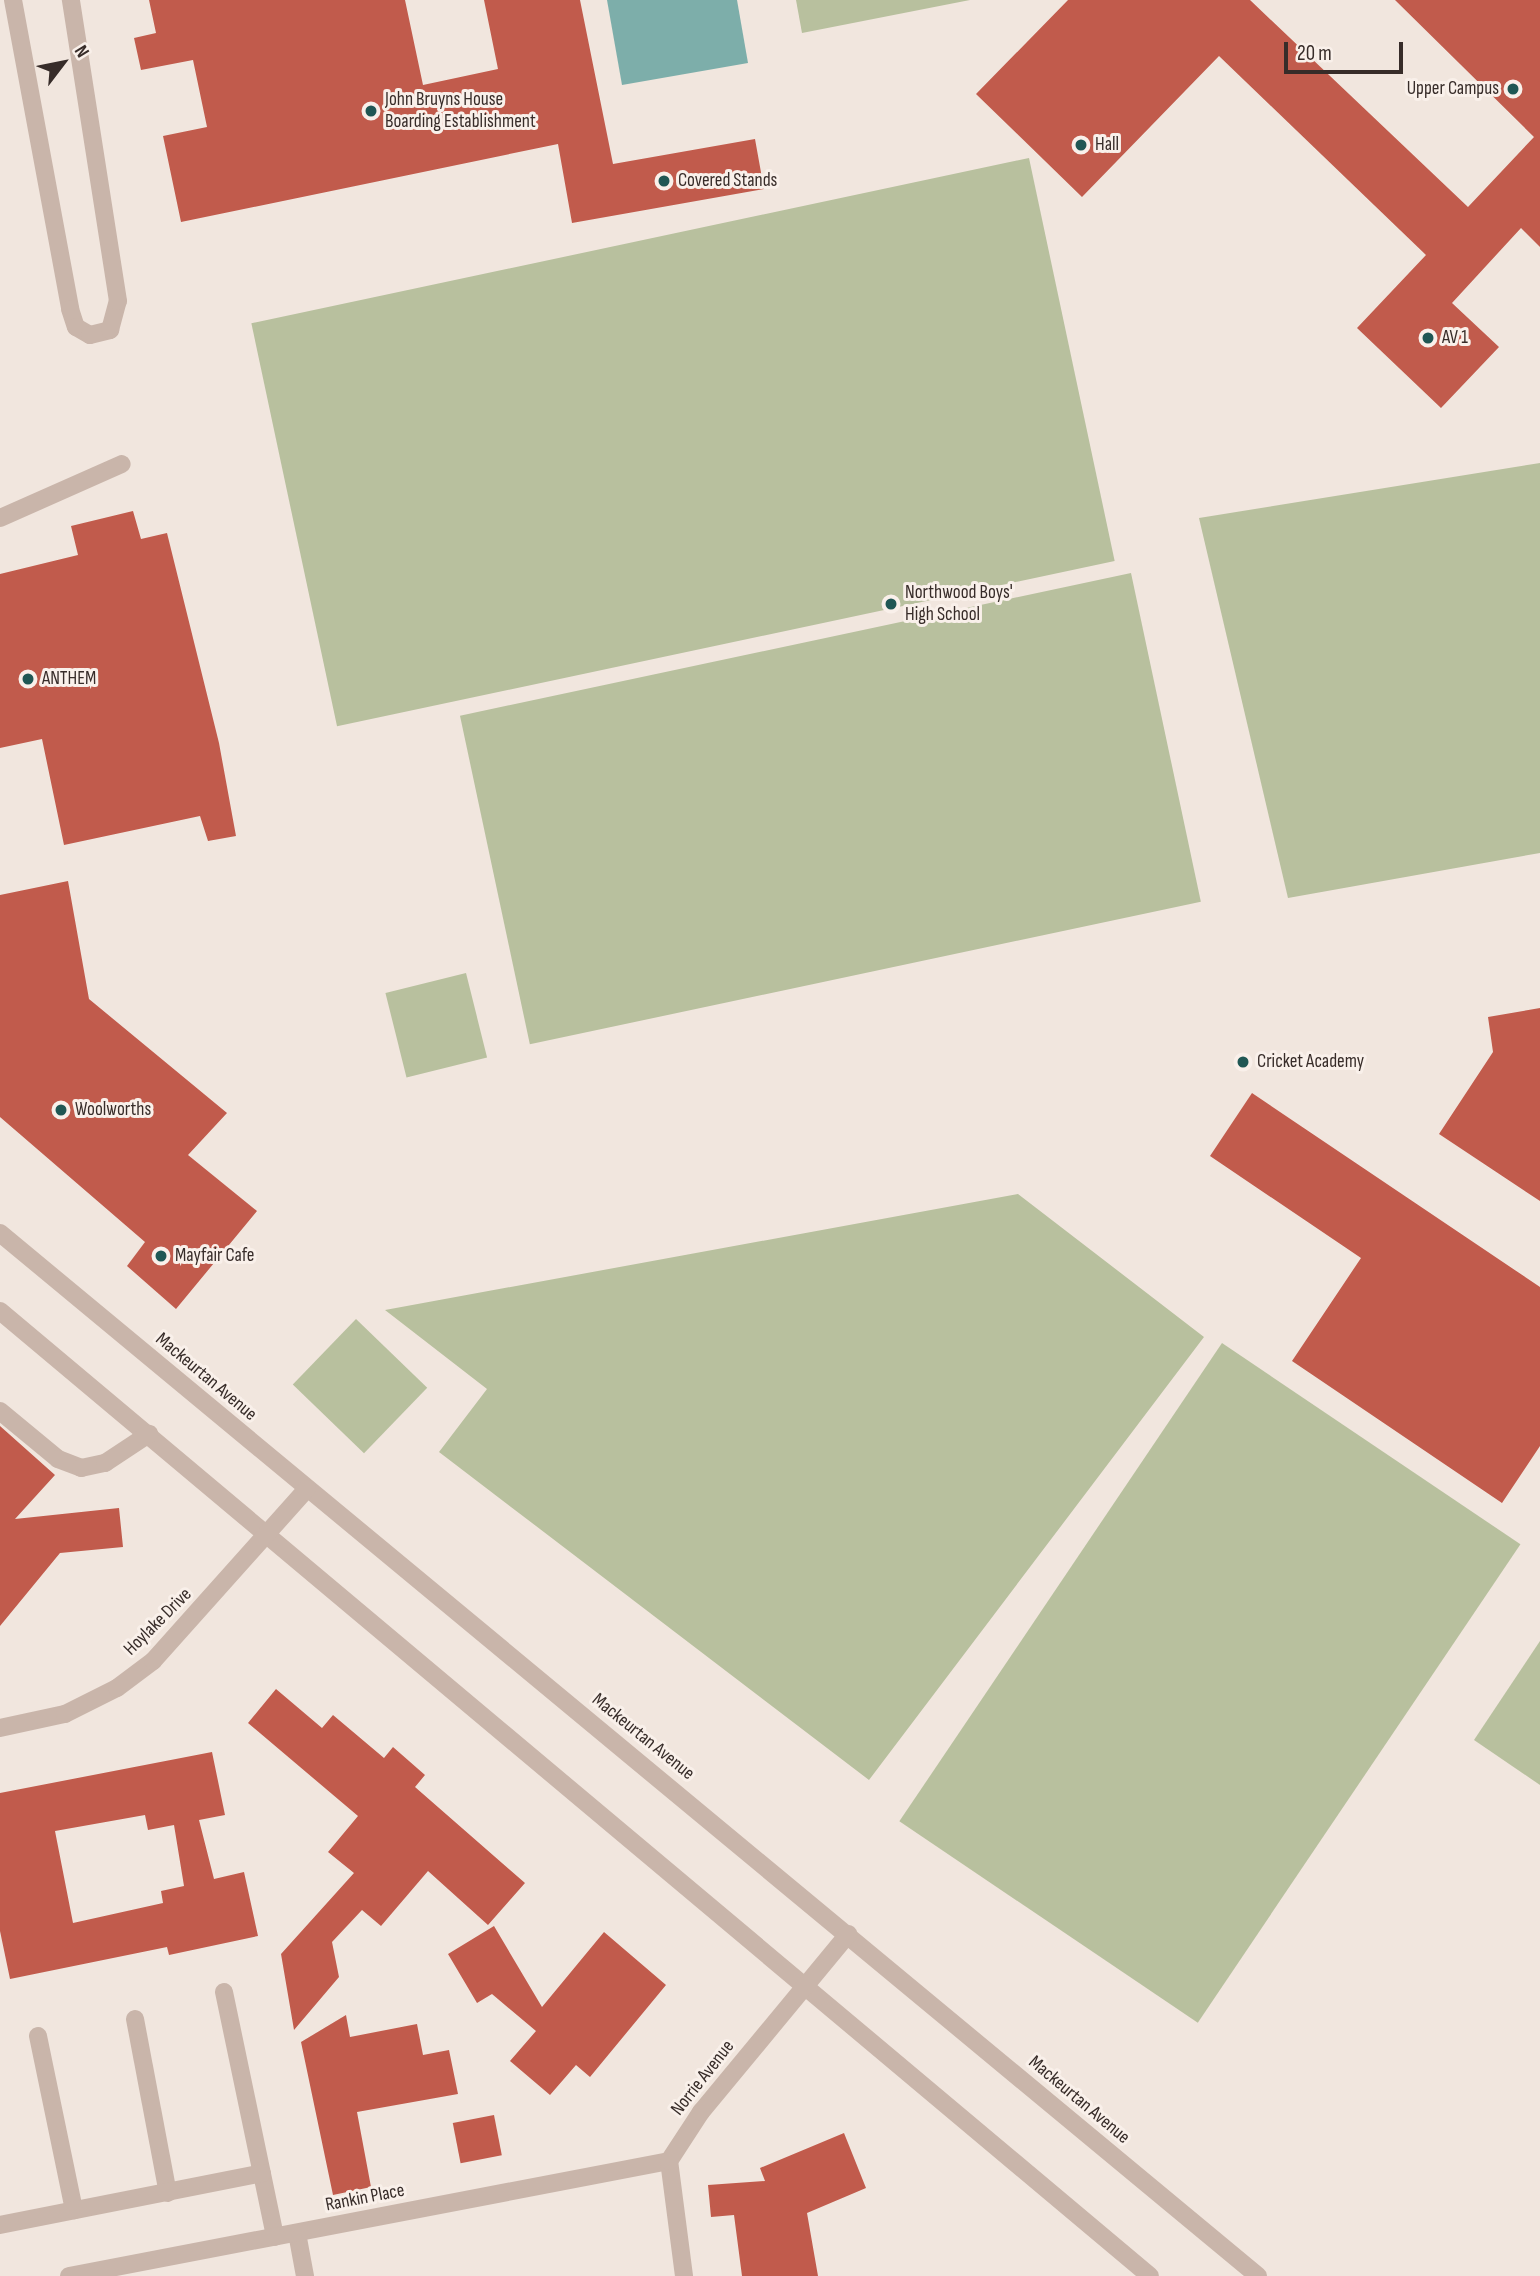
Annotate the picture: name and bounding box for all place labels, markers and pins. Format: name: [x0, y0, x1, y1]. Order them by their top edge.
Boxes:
place label: Upper Campus: [1407, 78, 1499, 100]
marker: Upper Campus: [1505, 81, 1521, 97]
place label: John Bruyns House Boarding Establishment: [385, 89, 536, 133]
marker: John Bruyns House Boarding Establishment: [363, 103, 379, 119]
place label: Hall: [1095, 134, 1119, 156]
marker: Hall: [1073, 137, 1089, 153]
place label: Covered Stands: [678, 170, 777, 192]
marker: Covered Stands: [656, 173, 672, 189]
place label: AV 1: [1442, 327, 1468, 349]
marker: AV 1: [1420, 330, 1436, 346]
place label: Northwood Boys' High School: [905, 582, 1013, 626]
marker: Northwood Boys' High School: [883, 596, 899, 612]
place label: ANTHEM: [42, 668, 96, 690]
marker: ANTHEM: [20, 671, 36, 687]
place label: Cricket Academy: [1257, 1051, 1364, 1073]
marker: Cricket Academy: [1235, 1054, 1251, 1070]
place label: Woolworths: [75, 1099, 151, 1121]
marker: Woolworths: [53, 1102, 69, 1118]
place label: Mayfair Cafe: [175, 1245, 254, 1267]
marker: Mayfair Cafe: [153, 1248, 169, 1264]

